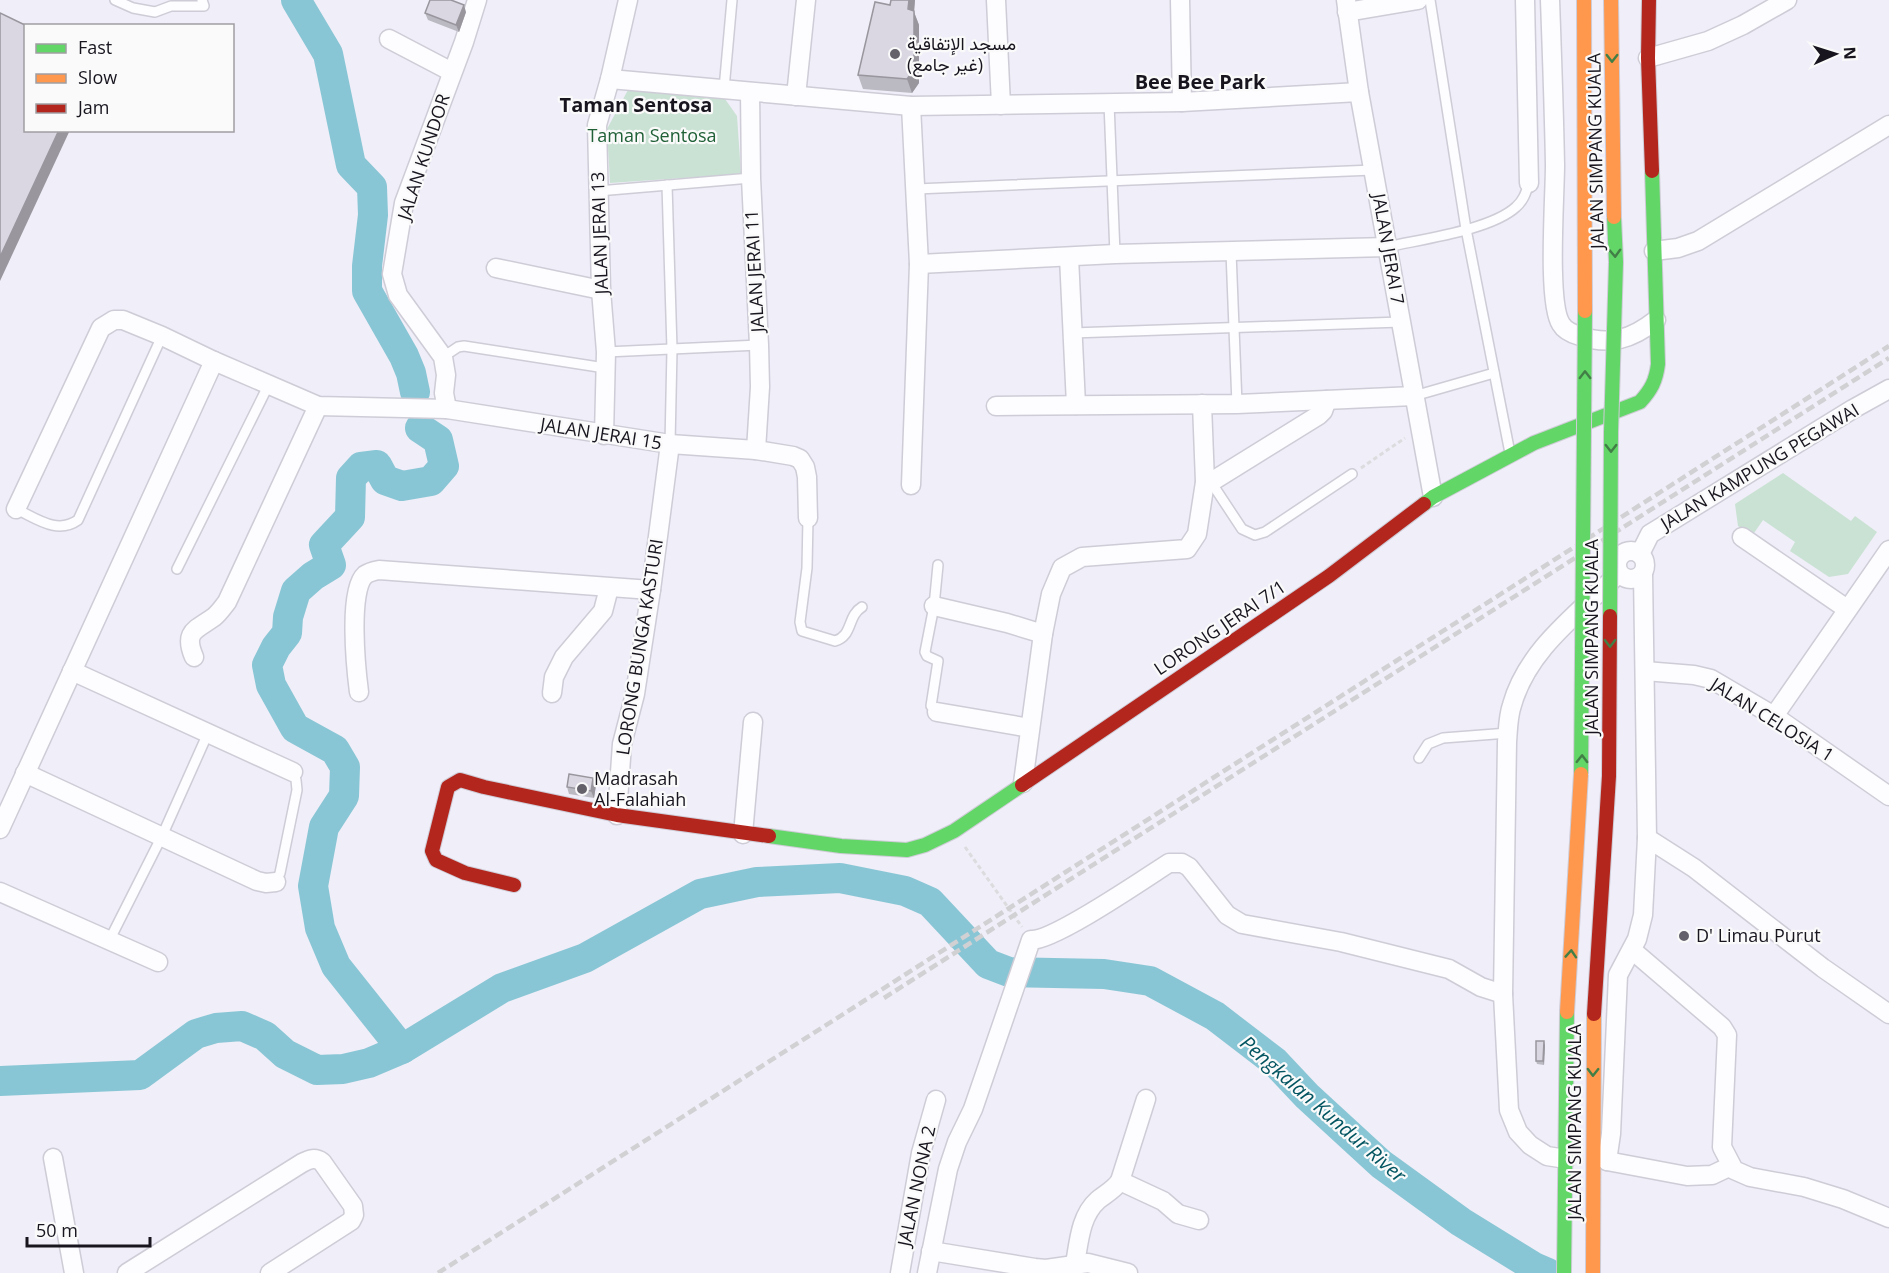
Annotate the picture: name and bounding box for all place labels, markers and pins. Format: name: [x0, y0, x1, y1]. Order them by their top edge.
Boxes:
place label: مسجد الإتفاقية (غير جامع): [907, 31, 1016, 77]
marker: مسجد الإتفاقية (غير جامع): [888, 47, 902, 61]
place label: Madrasah Al-Falahiah: [594, 766, 686, 811]
marker: Madrasah Al-Falahiah: [575, 782, 589, 796]
place label: D' Limau Purut: [1696, 923, 1821, 947]
marker: D' Limau Purut: [1677, 929, 1691, 943]

